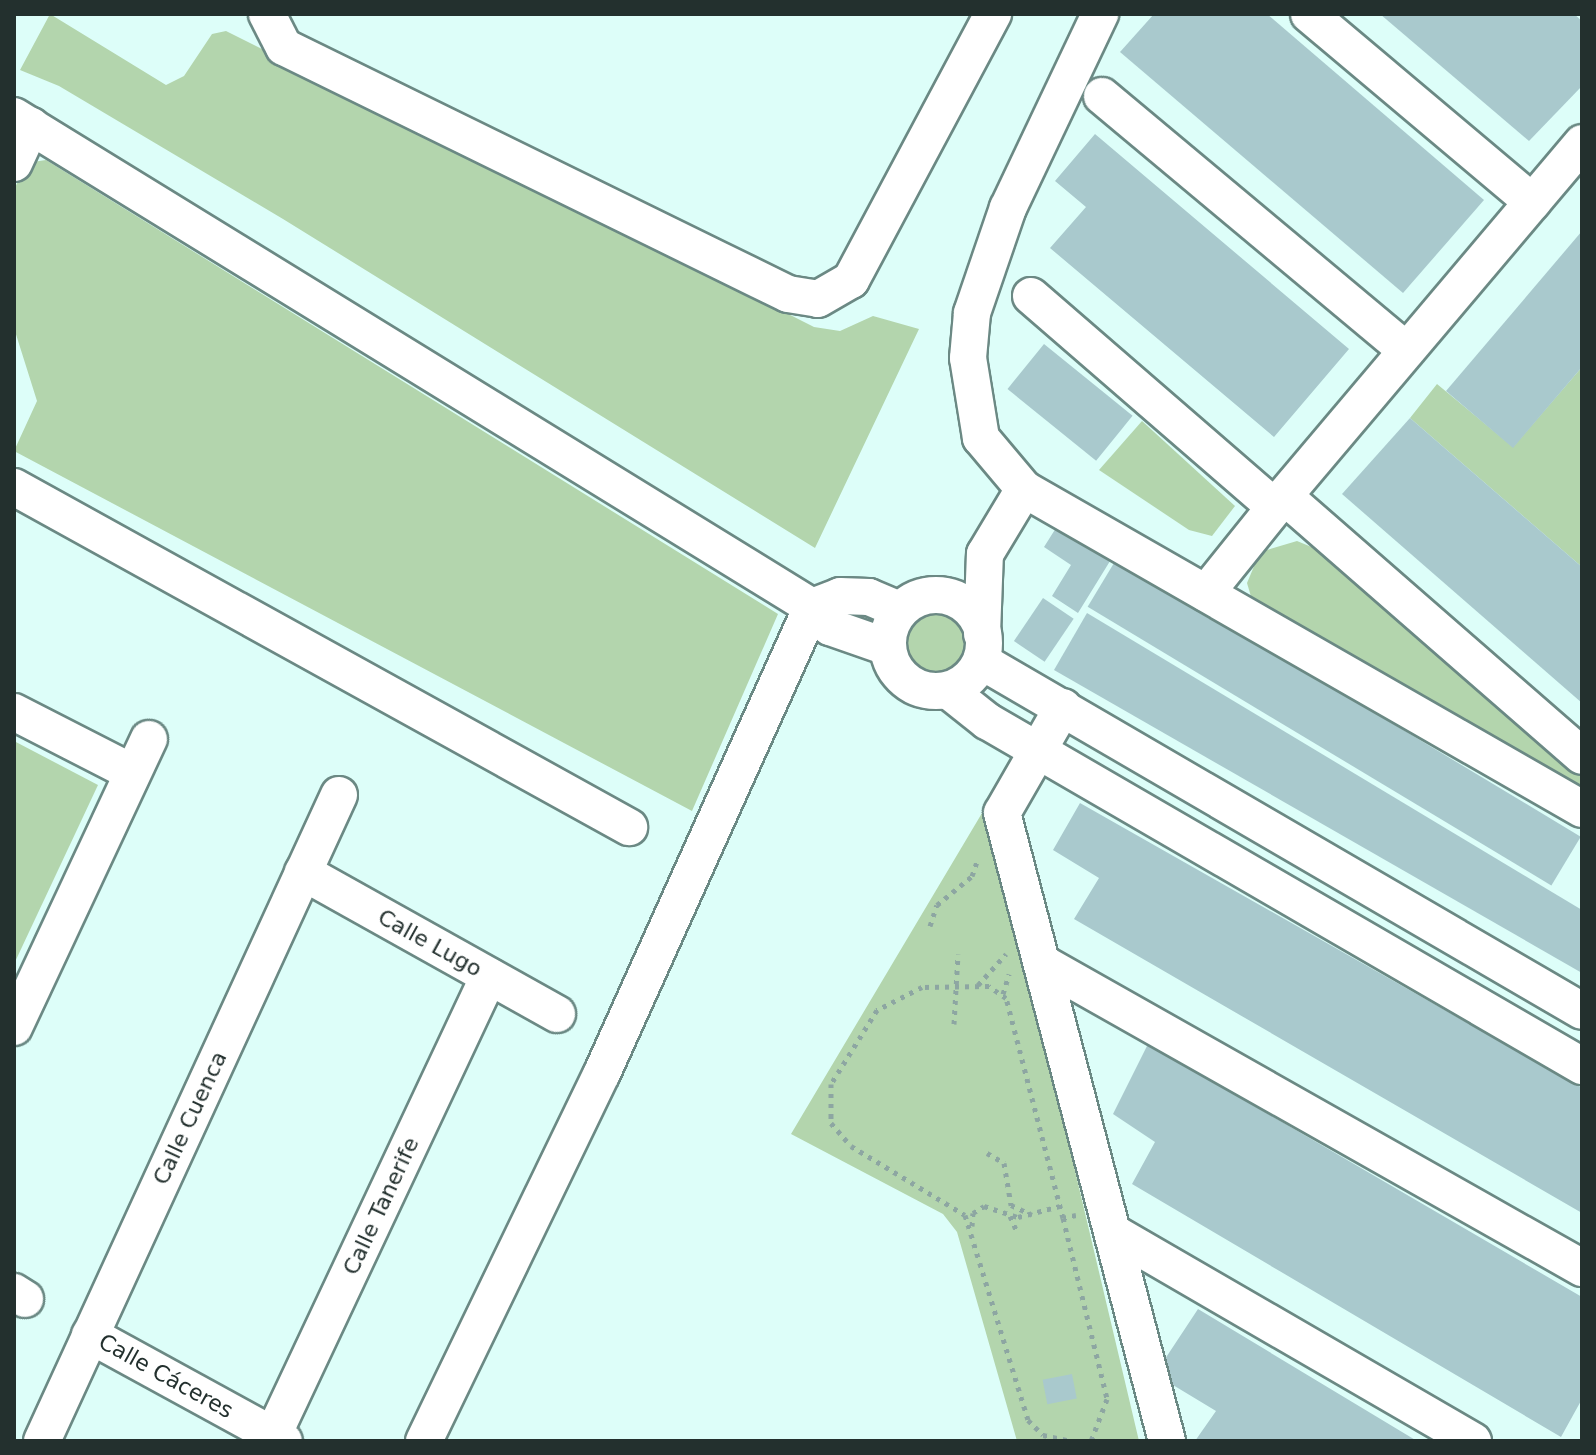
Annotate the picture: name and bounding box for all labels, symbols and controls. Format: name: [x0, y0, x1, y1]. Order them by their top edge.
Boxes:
street label: Calle Lugo: [373, 904, 487, 982]
street label: Calle Cuenca: [148, 1047, 232, 1189]
street label: Calle Tanerife: [338, 1133, 424, 1279]
street label: Calle Cáceres: [94, 1328, 238, 1424]

